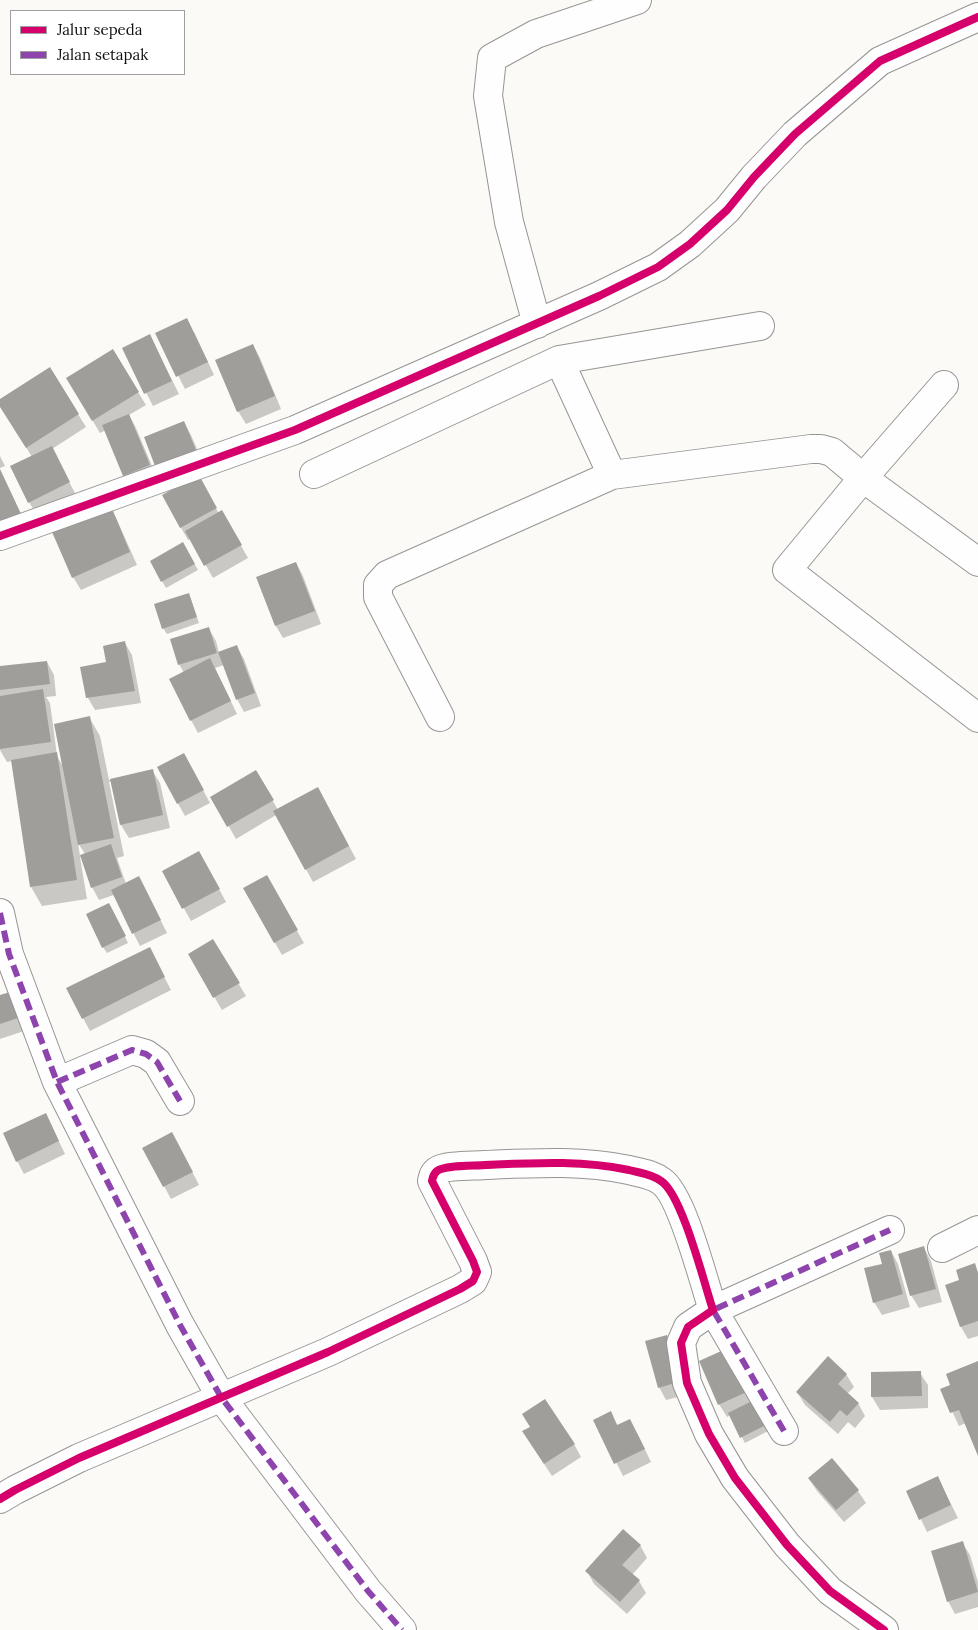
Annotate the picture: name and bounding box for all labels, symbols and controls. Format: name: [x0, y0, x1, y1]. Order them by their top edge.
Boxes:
legend: [10, 10, 185, 75]
text: Jalur sepeda: [57, 20, 142, 39]
text: Jalan setapak: [57, 45, 148, 64]

